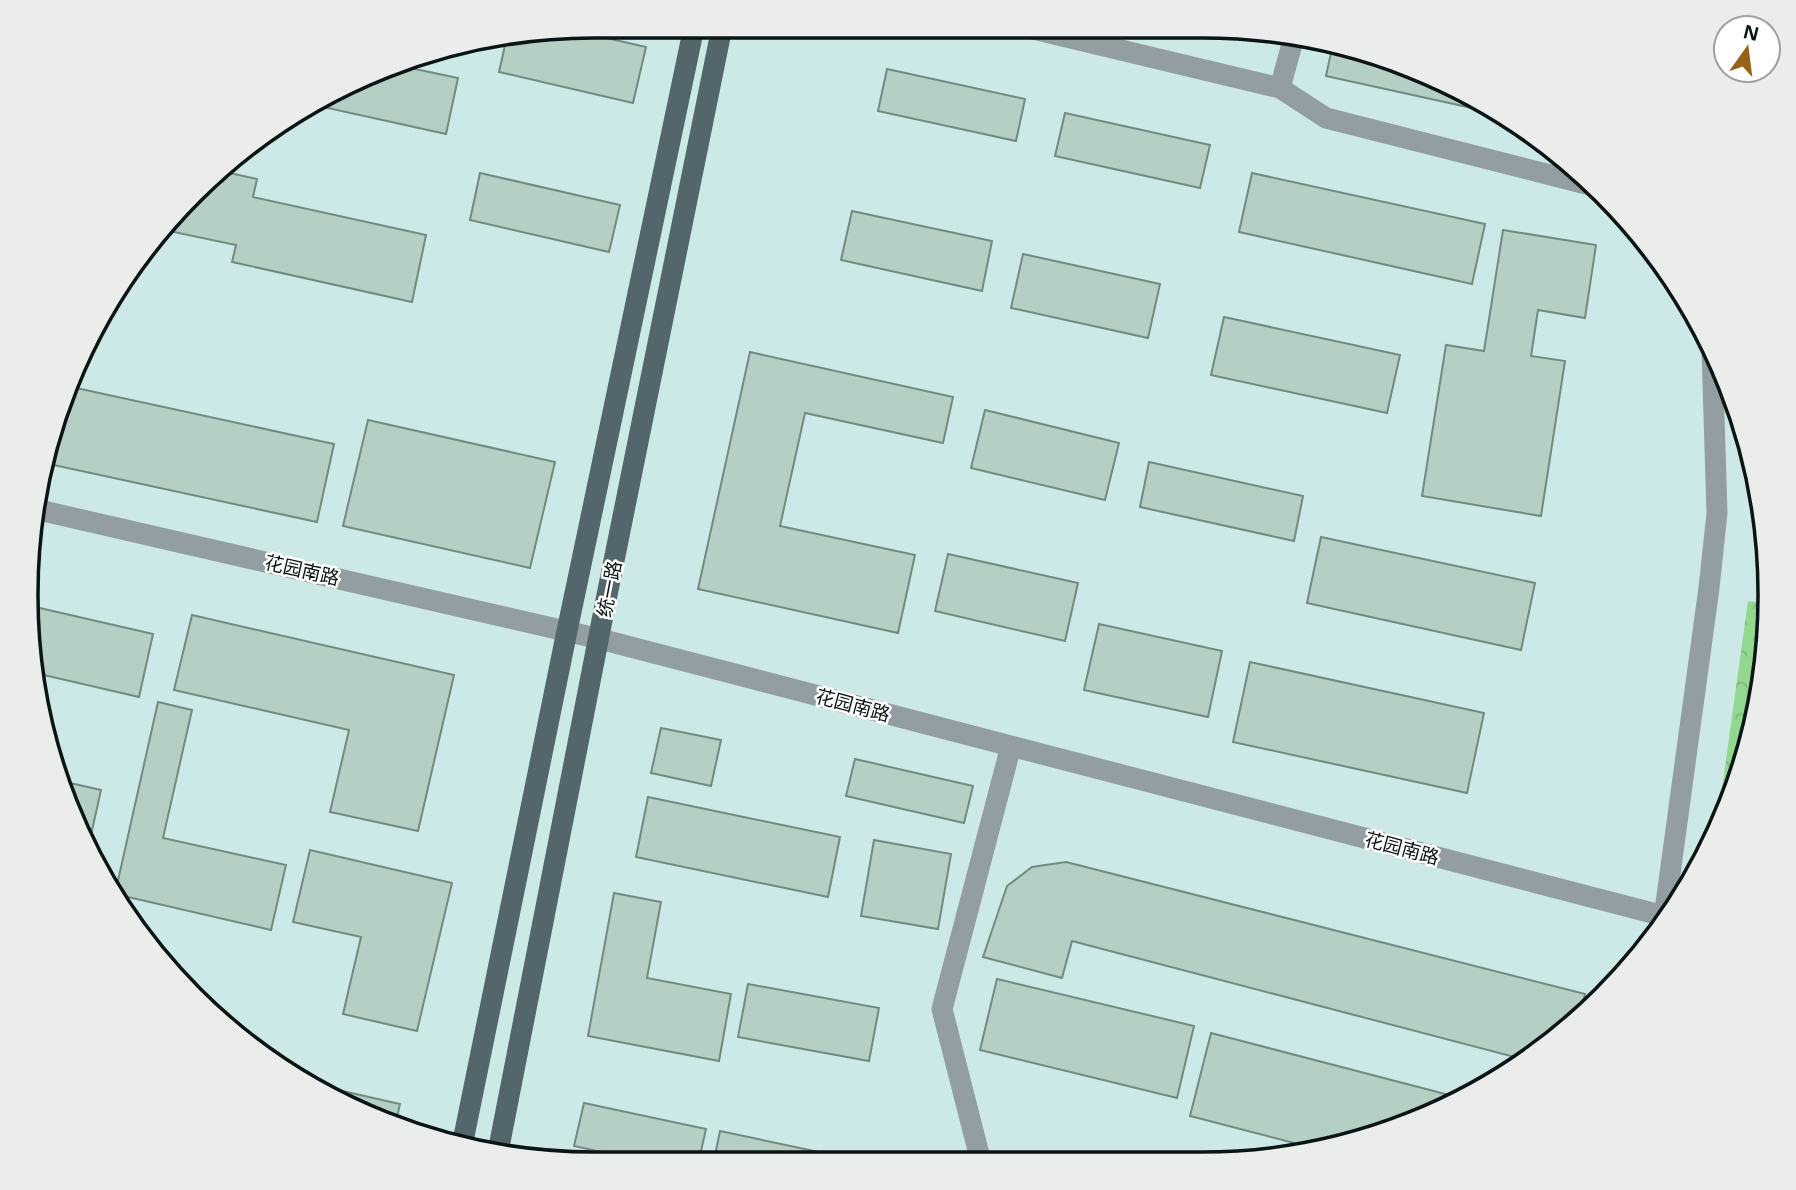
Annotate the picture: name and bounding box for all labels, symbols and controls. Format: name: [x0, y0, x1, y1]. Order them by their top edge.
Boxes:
north arrow: [1712, 14, 1782, 84]
text: N: [1740, 18, 1762, 47]
street label: 花园南路: [262, 549, 342, 591]
street label: 统一路: [591, 559, 627, 619]
street label: 花园南路: [813, 683, 893, 727]
street label: 花园南路: [1362, 826, 1442, 870]

